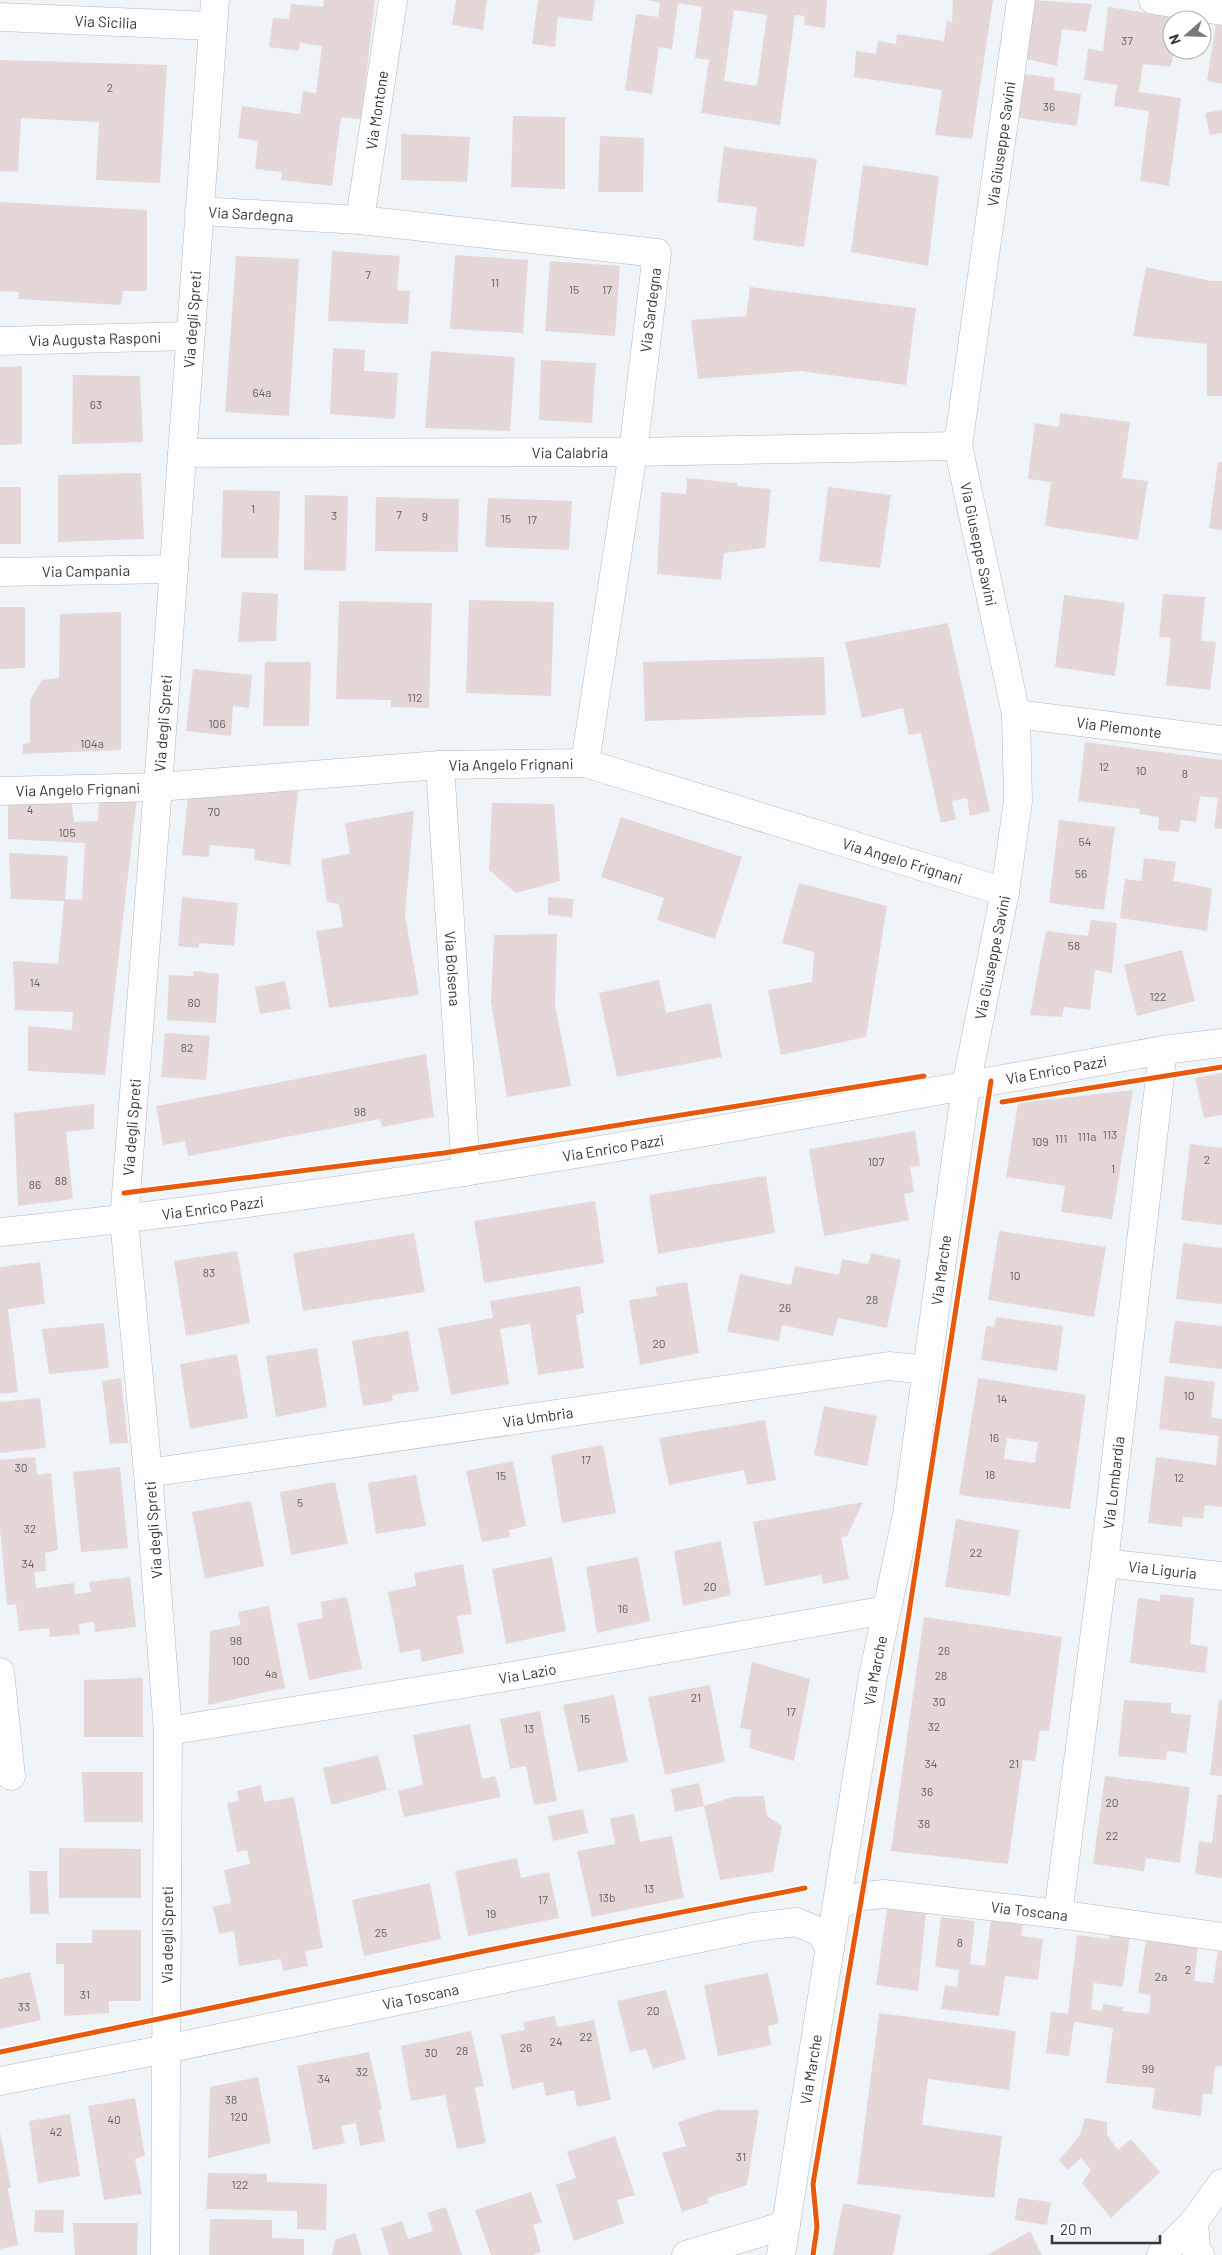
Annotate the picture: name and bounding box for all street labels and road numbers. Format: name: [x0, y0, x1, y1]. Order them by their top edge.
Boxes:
street label: Via Sicilia: [74, 11, 138, 32]
street label: Via Montone: [362, 69, 391, 151]
street label: Via Giuseppe Savini: [983, 80, 1018, 208]
street label: Via Sardegna: [208, 203, 294, 225]
street label: Via Sardegna: [636, 267, 664, 353]
street label: Via degli Spreti: [179, 270, 204, 369]
street label: Via Augusta Rasponi: [29, 328, 161, 349]
street label: Via Calabria: [532, 443, 608, 461]
street label: Via Giuseppe Savini: [957, 480, 1001, 608]
street label: Via Campania: [42, 561, 130, 580]
street label: Via degli Spreti: [150, 674, 175, 773]
street label: Via Piemonte: [1075, 713, 1163, 741]
street label: Via Angelo Frignani: [449, 754, 574, 774]
street label: Via Angelo Frignani: [15, 778, 140, 800]
street label: Via Angelo Frignani: [840, 834, 965, 887]
street label: Via Giuseppe Savini: [971, 894, 1013, 1021]
street label: Via Bolsena: [442, 930, 464, 1007]
street label: Via Enrico Pazzi: [1004, 1051, 1108, 1087]
street label: Via degli Spreti: [118, 1078, 144, 1177]
street label: Via Enrico Pazzi: [561, 1130, 665, 1165]
street label: Via Enrico Pazzi: [161, 1192, 265, 1223]
street label: Via Marche: [927, 1234, 954, 1306]
street label: Via Umbria: [502, 1403, 574, 1431]
street label: Via Lombardia: [1099, 1435, 1128, 1530]
street label: Via degli Spreti: [141, 1481, 165, 1579]
street label: Via Liguria: [1127, 1557, 1198, 1582]
street label: Via Marche: [859, 1634, 890, 1707]
street label: Via Lazio: [497, 1659, 558, 1687]
street label: Via degli Spreti: [158, 1886, 176, 1984]
street label: Via Toscana: [990, 1897, 1069, 1924]
street label: Via Toscana: [381, 1980, 460, 2013]
street label: Via Marche: [796, 2033, 825, 2106]

